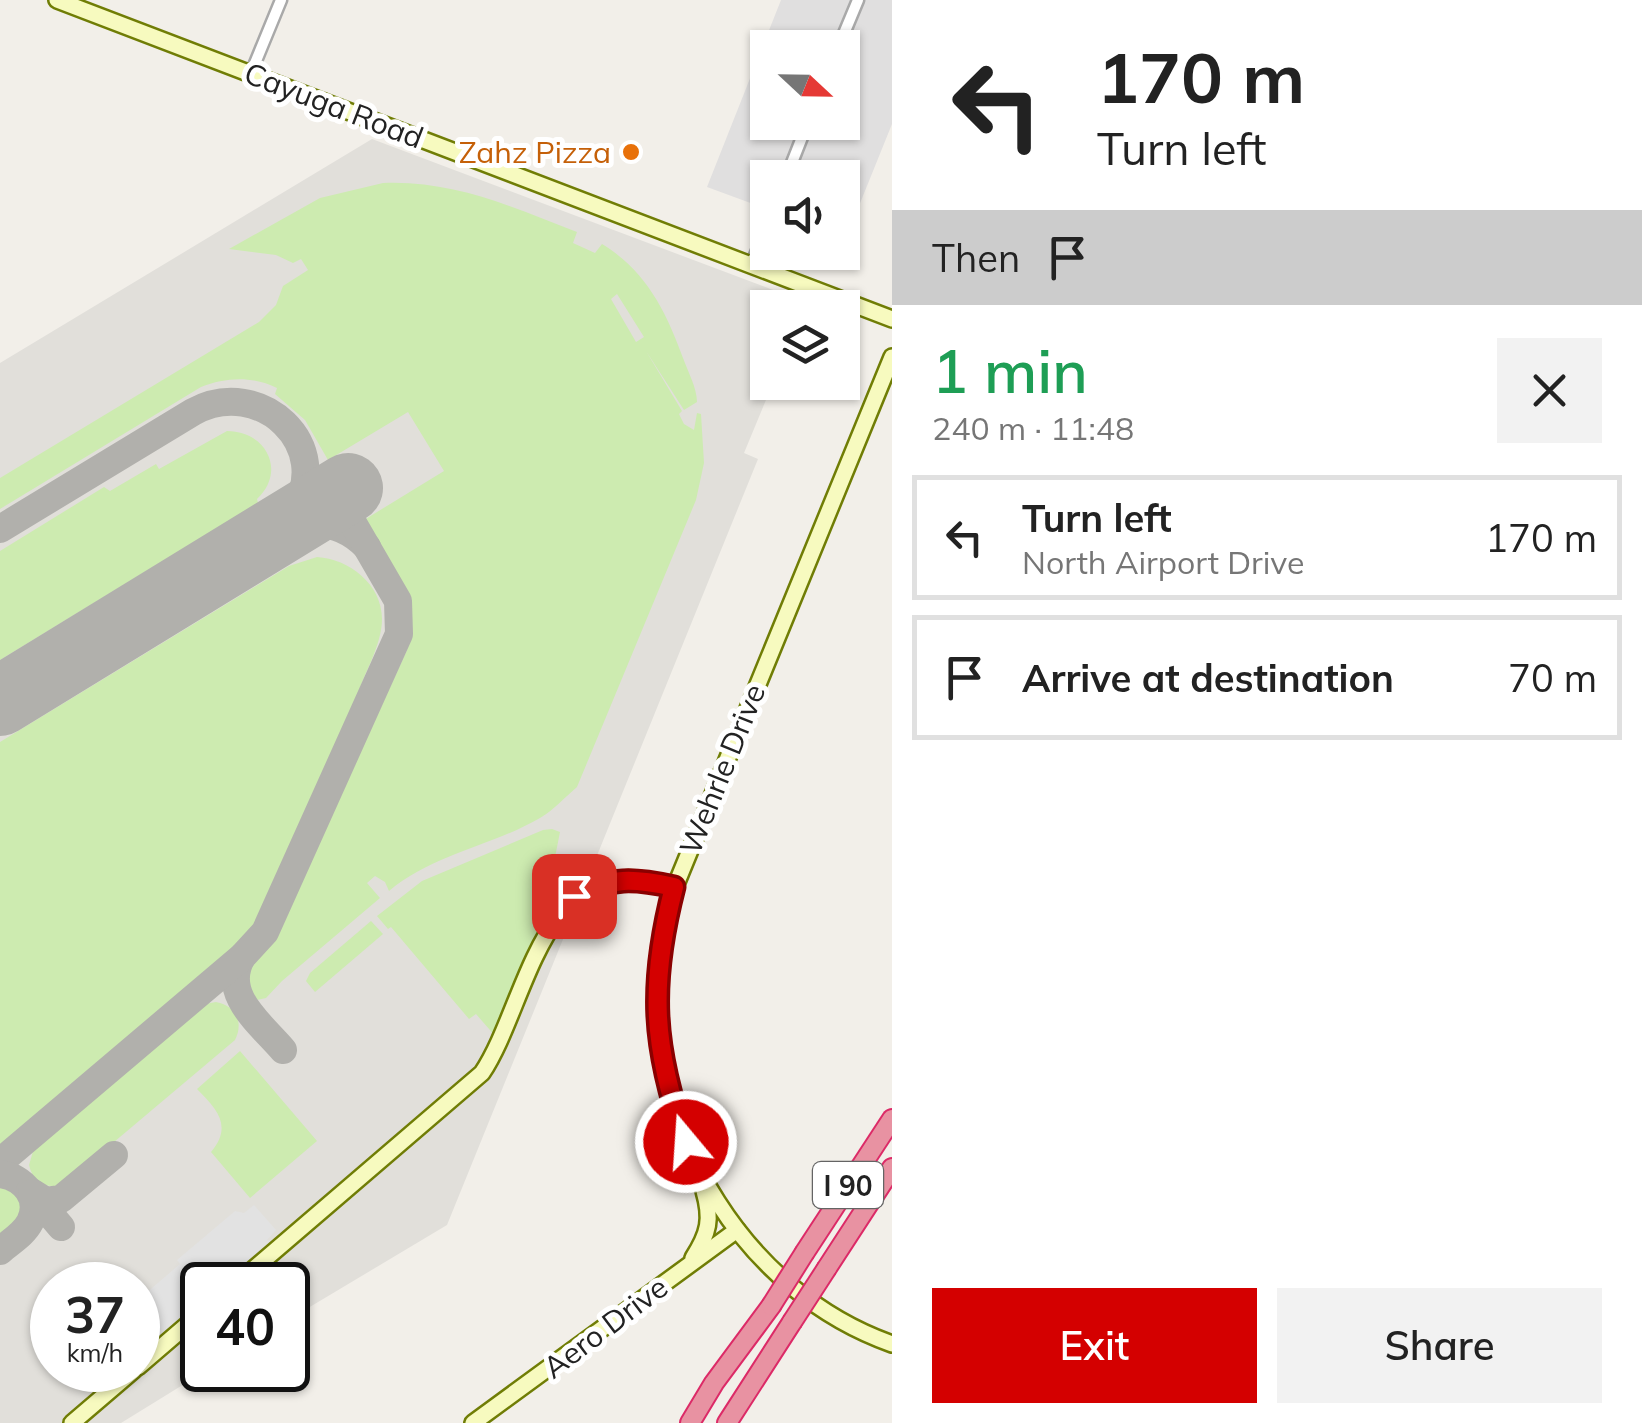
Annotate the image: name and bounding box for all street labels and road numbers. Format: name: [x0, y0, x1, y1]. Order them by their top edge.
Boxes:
street label: Cayuga Road: [239, 53, 429, 157]
street label: Wehrle Drive: [671, 678, 773, 860]
road number: I 90: [813, 1162, 883, 1208]
street label: Aero Drive: [535, 1268, 675, 1386]

